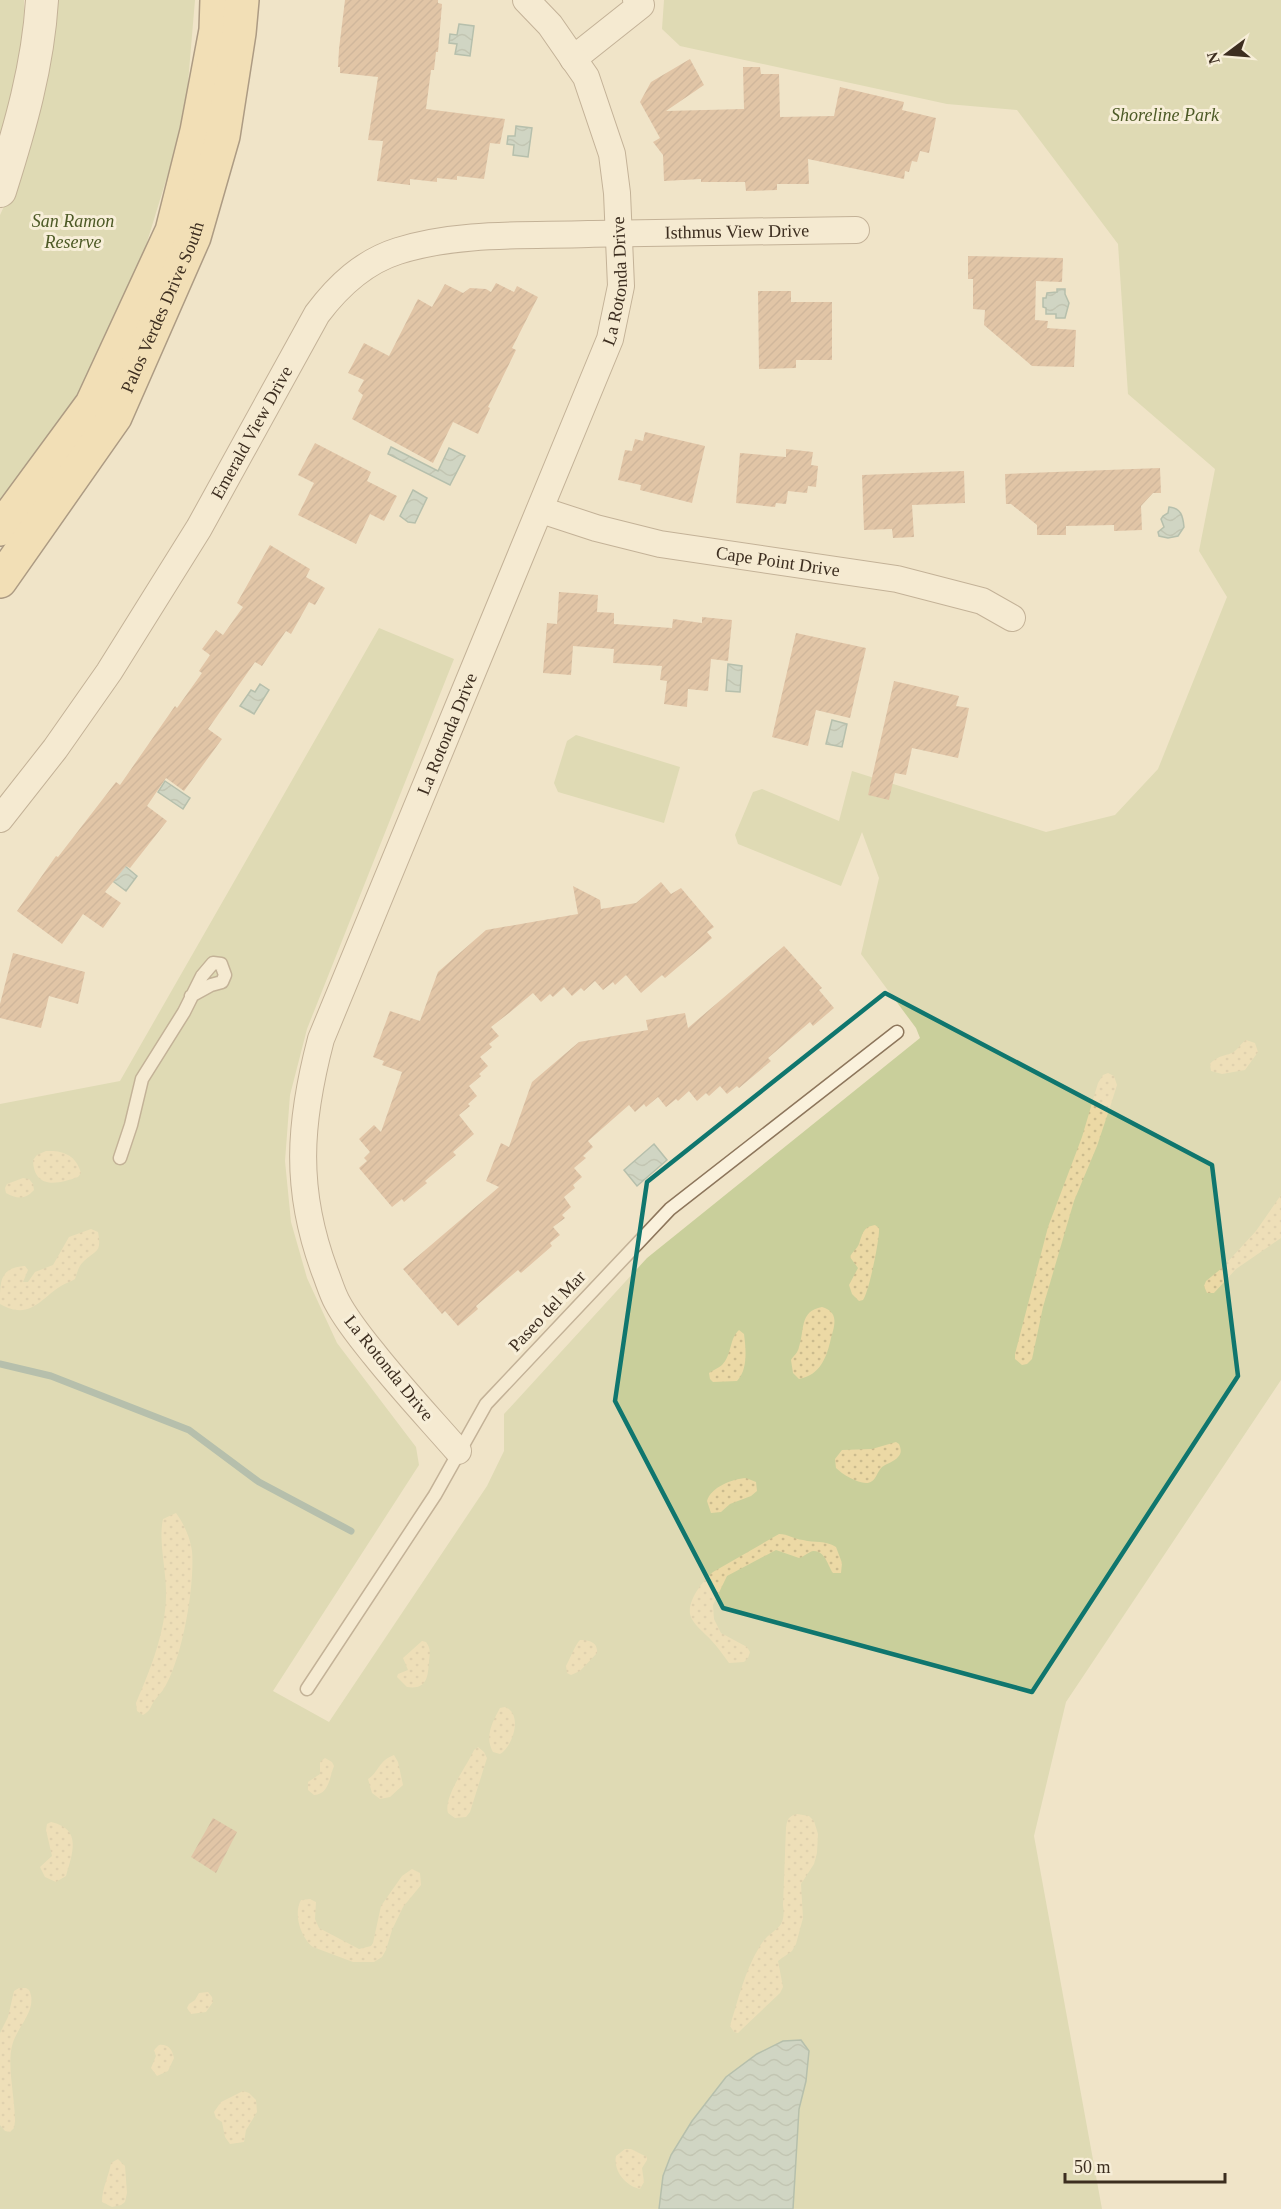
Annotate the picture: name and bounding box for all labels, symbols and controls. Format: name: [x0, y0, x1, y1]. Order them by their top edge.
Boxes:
north arrow: [1197, 24, 1257, 84]
text: N: [1203, 50, 1223, 66]
park label: Shoreline Park: [1111, 105, 1220, 125]
park label: San Ramon Reserve: [32, 211, 114, 252]
street label: La Rotonda Drive: [598, 216, 631, 349]
street label: Palos Verdes Drive South: [117, 220, 208, 396]
street label: Isthmus View Drive: [664, 221, 809, 243]
street label: Emerald View Drive: [207, 363, 296, 502]
street label: Cape Point Drive: [715, 542, 841, 580]
street label: La Rotonda Drive: [413, 670, 481, 798]
street label: Paseo del Mar: [505, 1267, 589, 1355]
street label: La Rotonda Drive: [340, 1311, 438, 1425]
scale bar: [1065, 2146, 1226, 2184]
text: 50 m: [1074, 2157, 1111, 2177]

